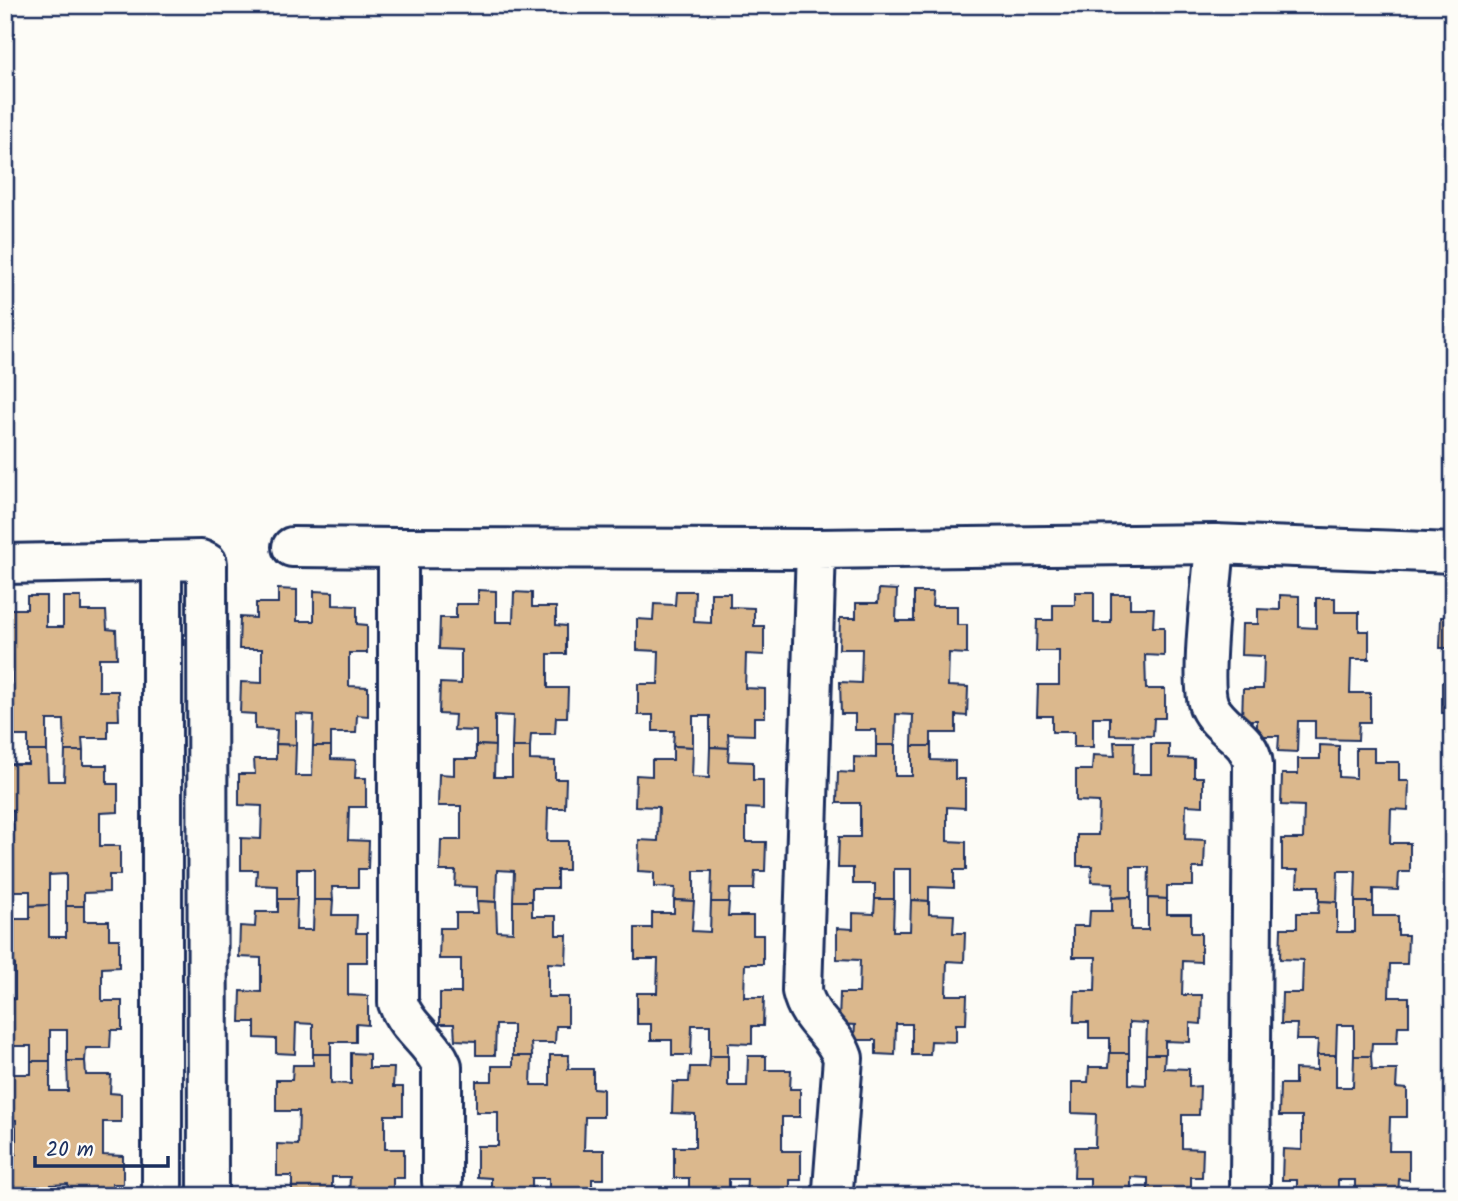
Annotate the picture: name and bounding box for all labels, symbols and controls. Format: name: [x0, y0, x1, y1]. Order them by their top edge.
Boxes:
scale bar: [35, 1124, 168, 1168]
text: 20 m: [46, 1134, 94, 1167]

